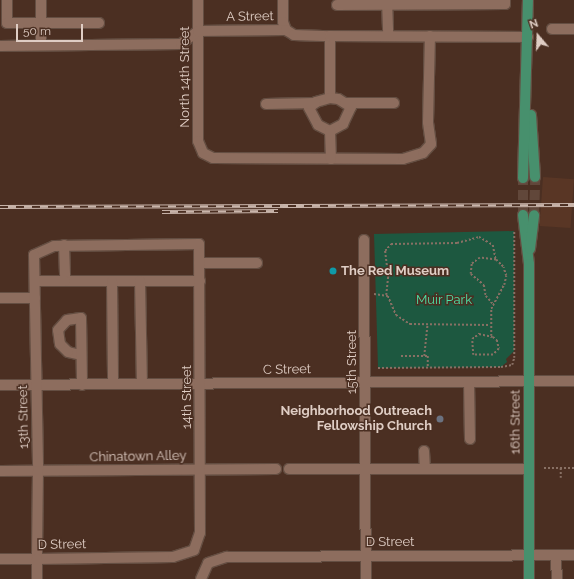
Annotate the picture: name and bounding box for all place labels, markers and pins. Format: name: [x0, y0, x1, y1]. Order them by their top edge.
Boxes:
place label: The Red Museum: [341, 263, 449, 279]
marker: The Red Museum: [328, 266, 338, 276]
place label: Neighborhood Outreach Fellowship Church: [281, 404, 432, 435]
marker: Neighborhood Outreach Fellowship Church: [435, 414, 445, 424]

